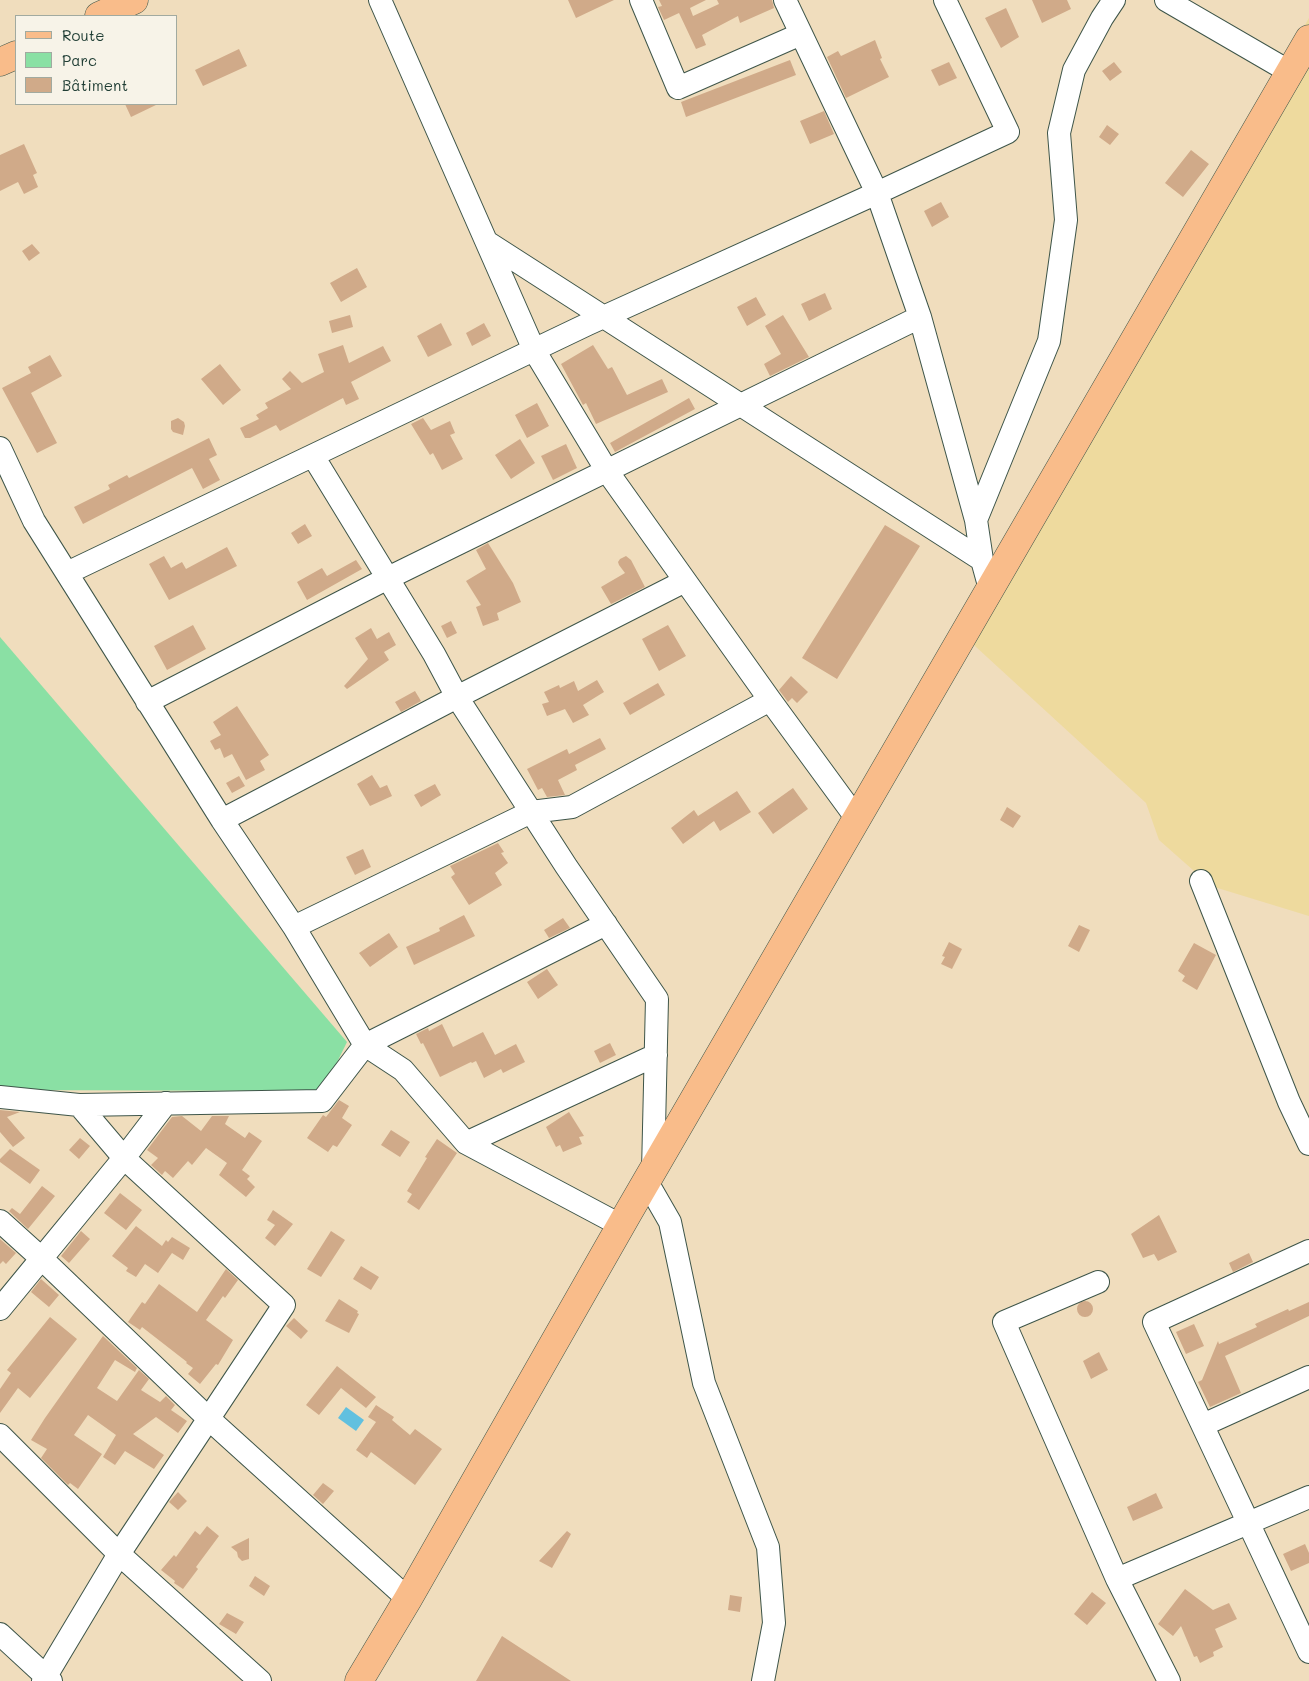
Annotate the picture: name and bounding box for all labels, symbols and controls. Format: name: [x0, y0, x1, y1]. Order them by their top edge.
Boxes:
legend: [15, 15, 178, 105]
text: Route: [62, 25, 105, 45]
text: Parc: [62, 50, 97, 70]
text: Bâtiment: [62, 75, 128, 95]

